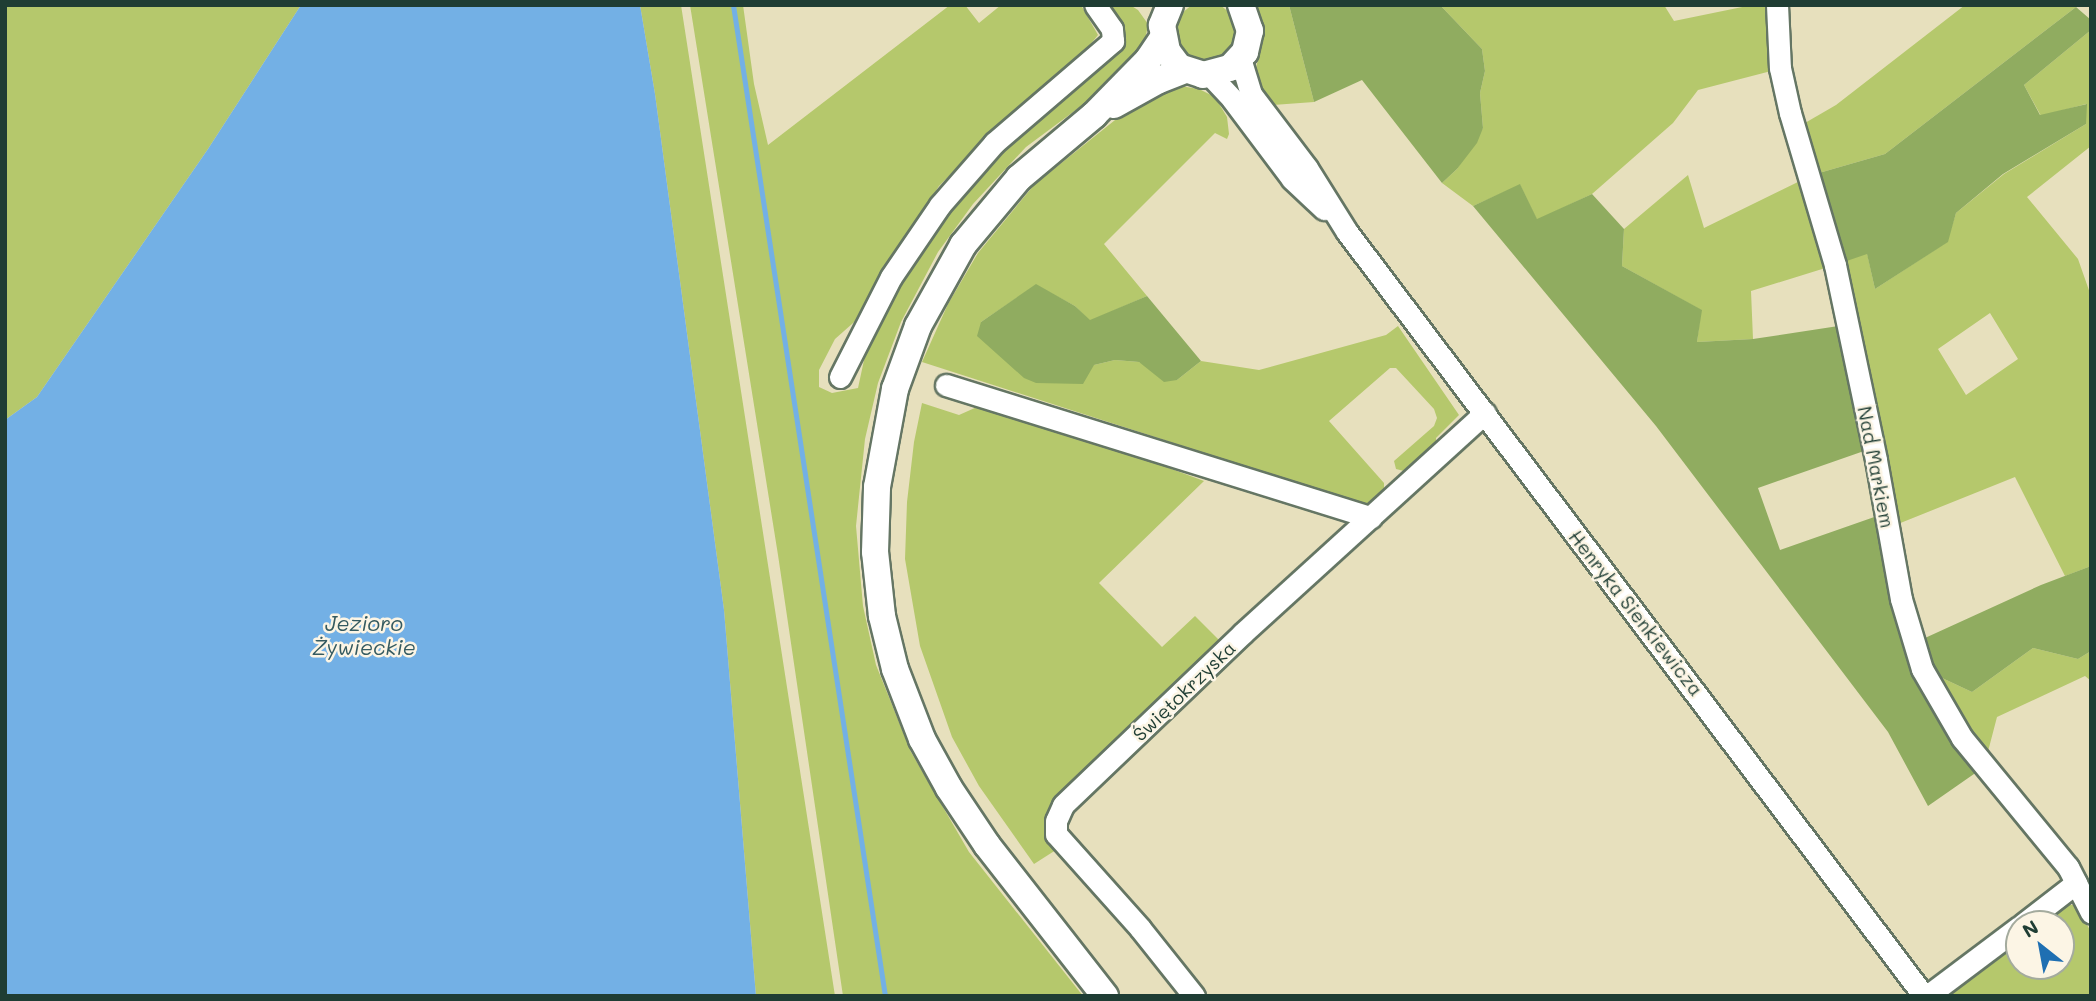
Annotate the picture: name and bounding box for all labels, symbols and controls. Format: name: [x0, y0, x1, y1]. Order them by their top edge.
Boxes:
street label: Nad Markiem: [1853, 404, 1899, 530]
street label: Henryka Sienkiewicza: [1564, 526, 1708, 700]
water label: Jezioro Żywieckie: [312, 610, 416, 660]
street label: Świętokrzyska: [1128, 636, 1240, 746]
north arrow: [2005, 910, 2075, 980]
text: N: [2017, 914, 2043, 943]

